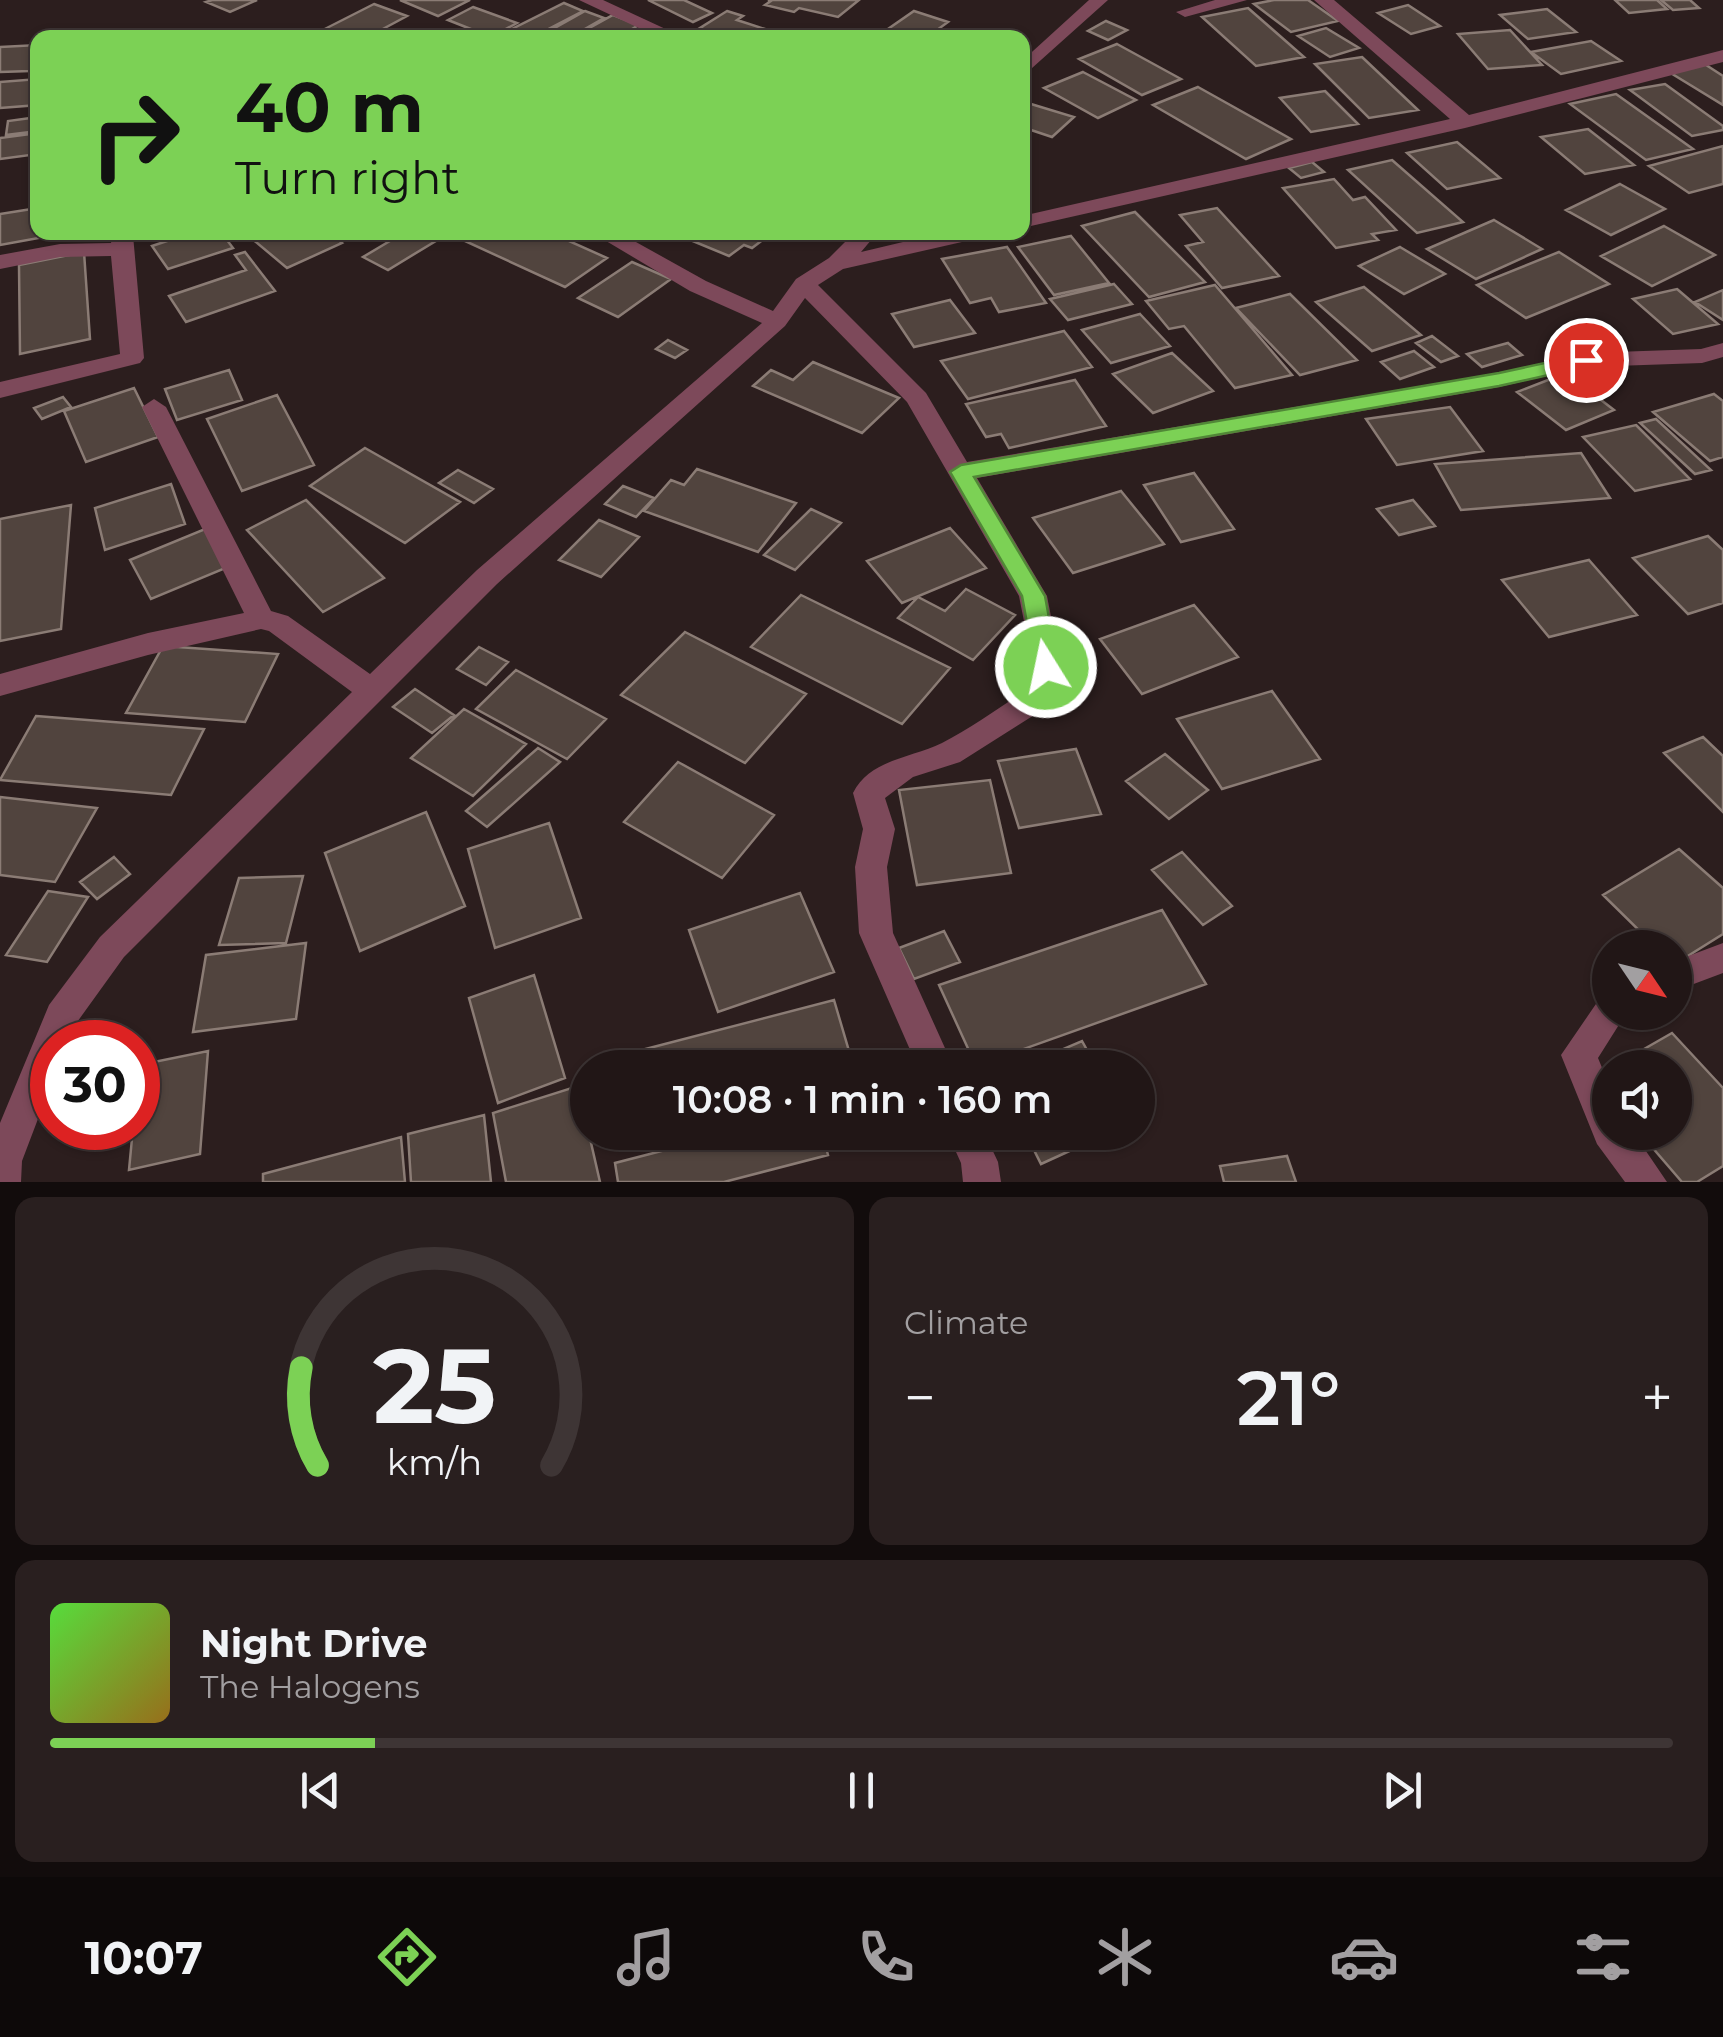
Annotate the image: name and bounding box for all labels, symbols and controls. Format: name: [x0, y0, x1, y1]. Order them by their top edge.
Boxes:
text: 40 m: [235, 64, 424, 150]
icon: right: [70, 70, 200, 200]
text: Turn right: [235, 150, 460, 205]
pin: [1544, 318, 1629, 403]
icon: arrive: [1559, 333, 1614, 388]
position arrow: [994, 615, 1098, 719]
north arrow: [1592, 930, 1692, 1030]
map controls: [1592, 930, 1692, 1150]
speed limit sign: 30: [30, 1020, 160, 1150]
button: sound: [1592, 1050, 1692, 1150]
text: 10:08 · 1 min · 160 m: [673, 1076, 1052, 1123]
text: Climate: [904, 1303, 1028, 1342]
text: 25: [373, 1322, 496, 1449]
text: 21°: [1237, 1352, 1340, 1444]
text: −: [904, 1364, 936, 1431]
text: +: [1641, 1364, 1673, 1431]
text: km/h: [387, 1440, 482, 1484]
text: Night Drive: [200, 1620, 427, 1667]
text: The Halogens: [200, 1667, 420, 1706]
icon: previous: [293, 1763, 348, 1818]
icon: pause: [834, 1763, 889, 1818]
icon: next: [1375, 1763, 1430, 1818]
icon: directions: [372, 1922, 442, 1992]
icon: music: [611, 1922, 681, 1992]
icon: phone: [851, 1922, 921, 1992]
icon: climate: [1090, 1922, 1160, 1992]
icon: car: [1329, 1922, 1399, 1992]
icon: filters: [1568, 1922, 1638, 1992]
text: 10:07: [85, 1930, 203, 1985]

